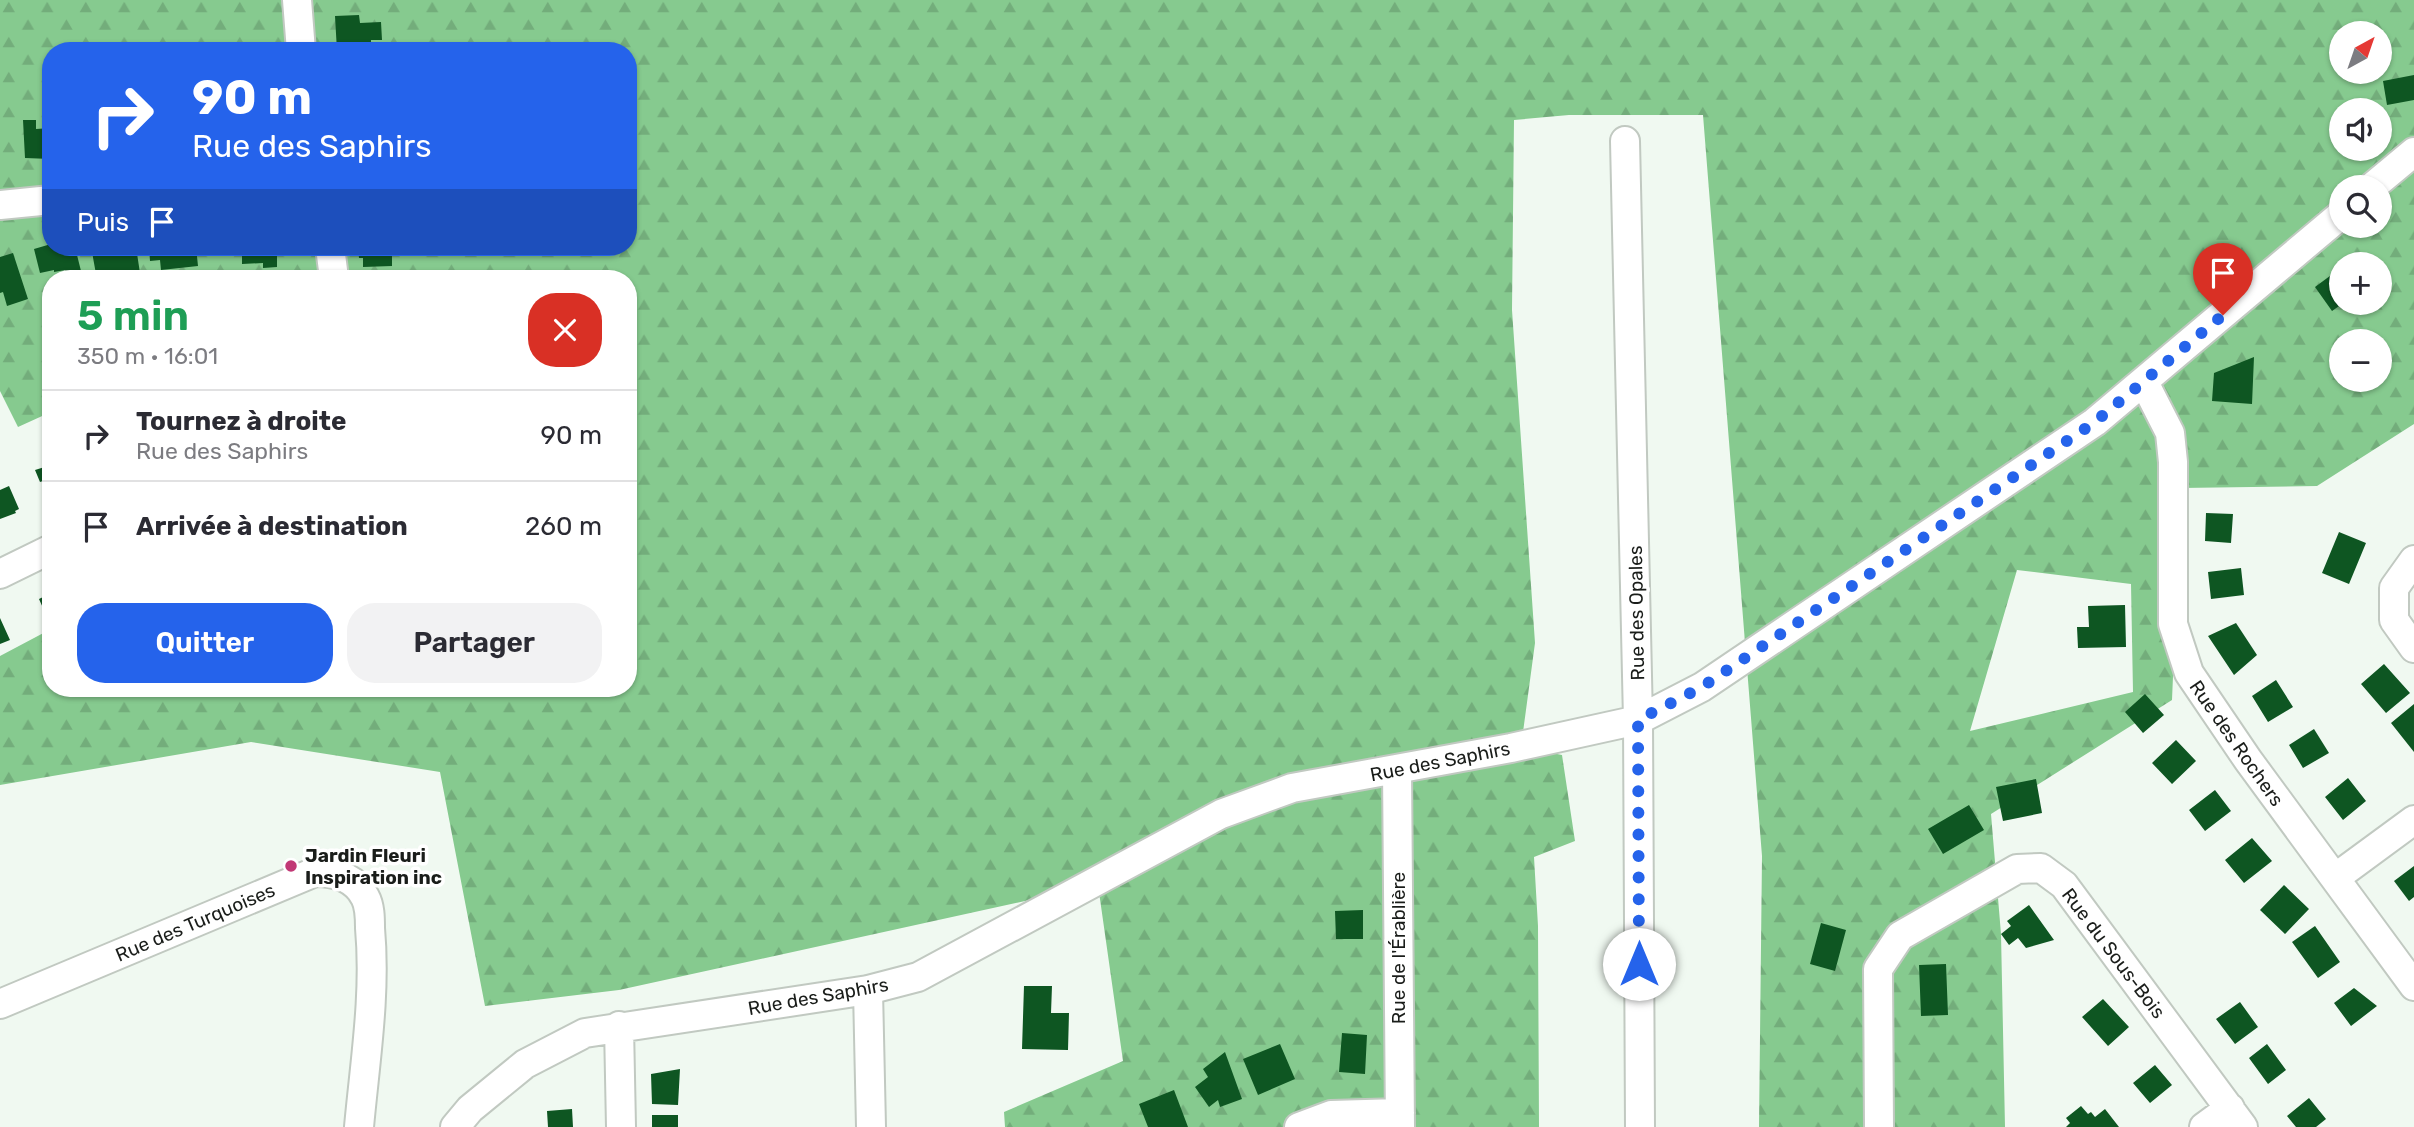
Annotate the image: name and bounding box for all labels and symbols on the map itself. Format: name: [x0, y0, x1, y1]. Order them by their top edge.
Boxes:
north arrow: [2329, 21, 2392, 84]
pin: [2193, 243, 2253, 315]
street label: Rue des Opales: [1624, 545, 1649, 681]
street label: Rue des Rochers: [2185, 676, 2289, 811]
street label: Rue des Saphirs: [1368, 737, 1512, 786]
place label: Jardin Fleuri Inspiration inc: [305, 844, 442, 889]
marker: Jardin Fleuri Inspiration inc: [283, 858, 299, 874]
street label: Rue de l'Érablière: [1387, 872, 1410, 1024]
street label: Rue des Turquoises: [112, 878, 278, 966]
street label: Rue du Sous-Bois: [2057, 884, 2170, 1023]
position arrow: [1602, 927, 1676, 1001]
street label: Rue des Saphirs: [746, 973, 890, 1020]

